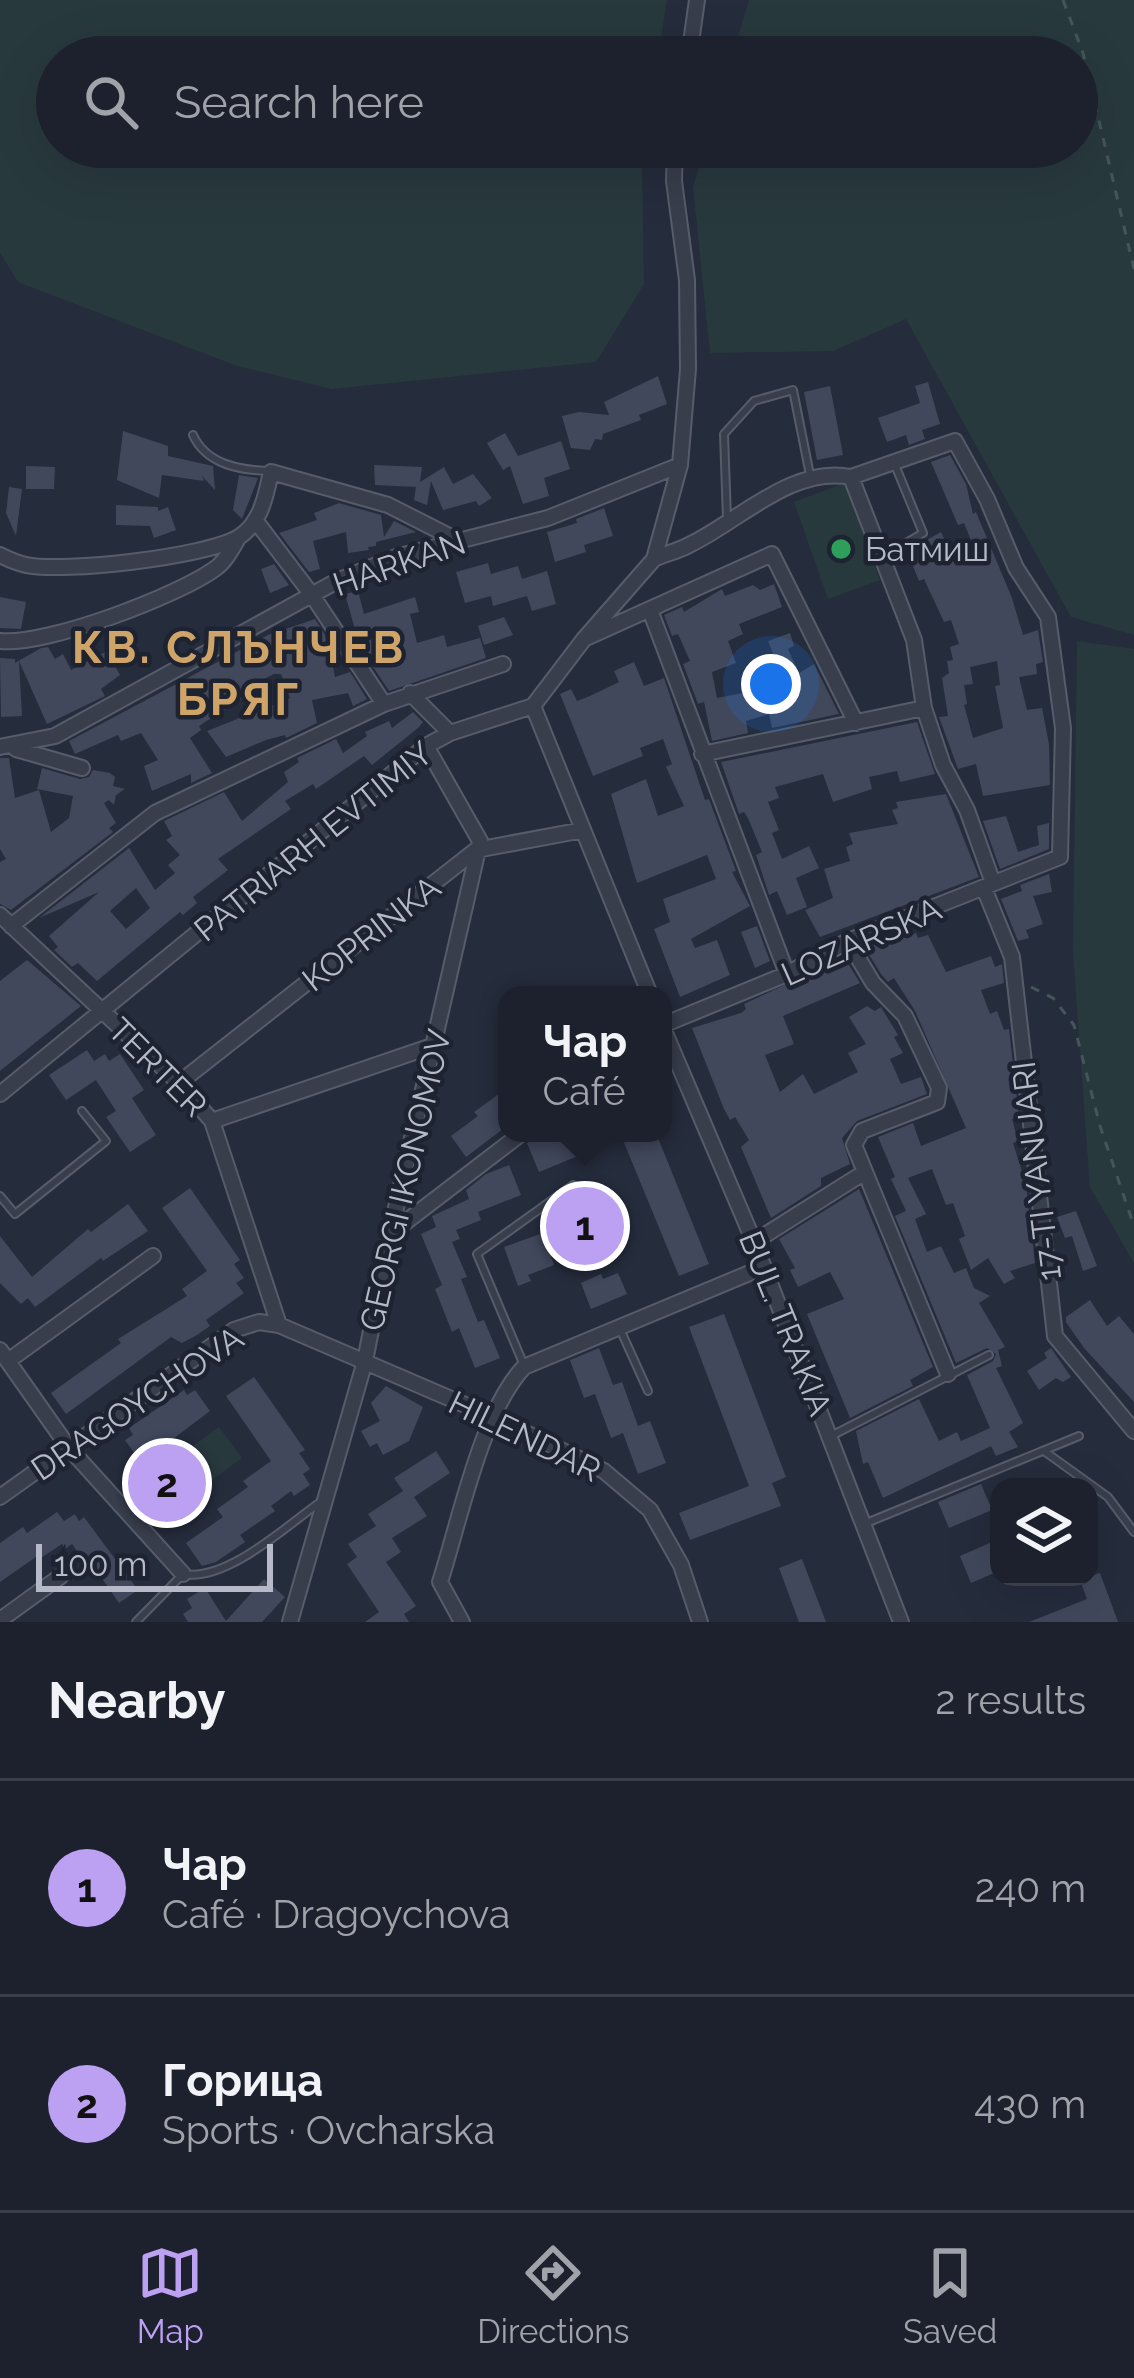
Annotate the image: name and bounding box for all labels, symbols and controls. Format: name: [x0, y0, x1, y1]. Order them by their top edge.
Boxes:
search box: [36, 36, 1098, 168]
icon: search: [78, 69, 144, 135]
text: Search here: [174, 76, 424, 129]
street label: HARKAN: [328, 523, 470, 604]
place label: Батмиш: [865, 530, 989, 569]
marker: Батмиш: [828, 536, 854, 562]
district label: КВ. СЛЪНЧЕВ БРЯГ: [72, 621, 406, 726]
your location: [741, 654, 801, 714]
street label: PATRIARH EVTIMIY: [186, 733, 440, 949]
street label: KOPRINKA: [295, 868, 448, 999]
street label: LOZARSKA: [775, 889, 947, 994]
popup: [498, 986, 672, 1142]
street label: TERTER: [100, 1010, 215, 1125]
text: Чар: [543, 1015, 627, 1068]
street label: GEORGI IKONOMOV: [352, 1026, 459, 1335]
street label: 17-TI YANUARI: [1004, 1059, 1069, 1283]
text: Café: [543, 1068, 626, 1114]
pin: 1: [546, 1181, 624, 1271]
street label: BUL. TRAKIA: [731, 1225, 840, 1421]
street label: DRAGOYCHOVA: [24, 1318, 251, 1489]
street label: HILENDAR: [443, 1383, 607, 1490]
pin: 2: [128, 1438, 206, 1528]
map controls: [990, 1478, 1098, 1586]
button: layers: [990, 1478, 1098, 1586]
scale bar: [36, 1538, 273, 1591]
text: 100 m: [54, 1545, 147, 1584]
text: Nearby: [48, 1670, 225, 1730]
text: 2 results: [935, 1677, 1086, 1723]
text: Чар: [162, 1838, 247, 1891]
text: 1: [77, 1865, 97, 1911]
text: 240 m: [975, 1865, 1086, 1911]
text: Café · Dragoychova: [162, 1891, 510, 1937]
text: Горица: [162, 2054, 323, 2107]
text: 2: [76, 2081, 98, 2127]
text: 430 m: [974, 2081, 1086, 2127]
text: Sports · Ovcharska: [162, 2107, 495, 2153]
tab: Map: [137, 2240, 204, 2351]
tab: Directions: [477, 2240, 630, 2351]
tab: Saved: [903, 2240, 997, 2351]

